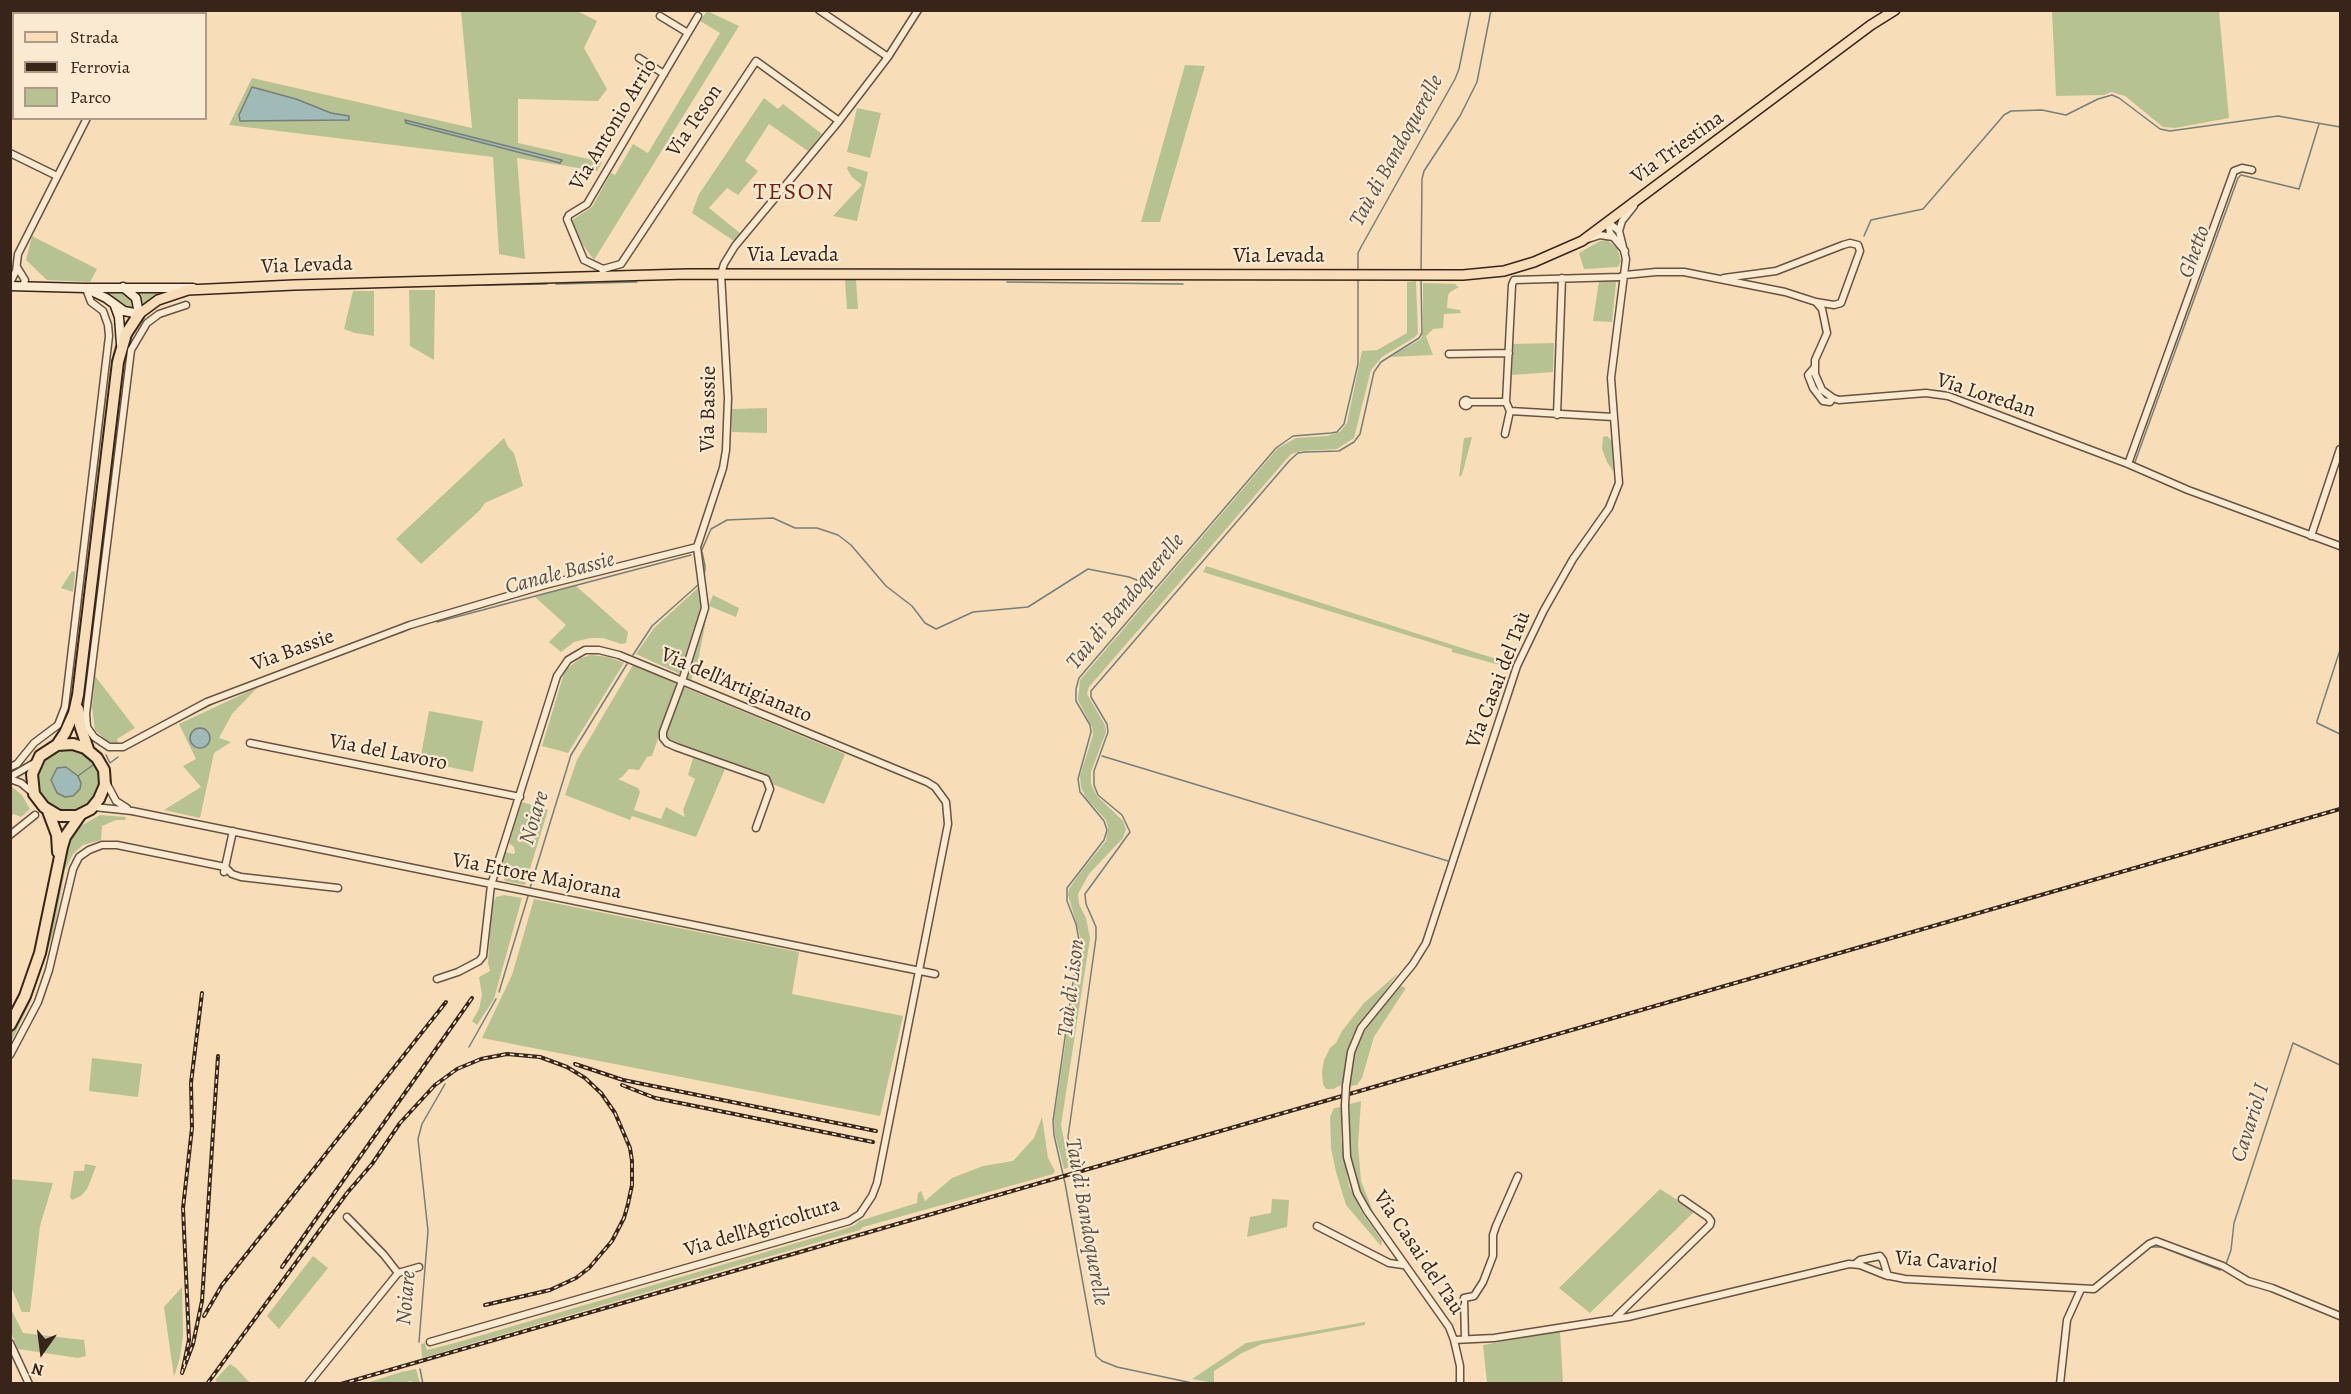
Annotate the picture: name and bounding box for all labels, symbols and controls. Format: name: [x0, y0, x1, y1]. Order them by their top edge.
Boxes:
legend: [12, 12, 207, 120]
text: Strada: [70, 25, 119, 49]
text: Ferrovia: [70, 55, 130, 79]
street label: Via Antonio Arrio: [565, 55, 663, 195]
water label: Taù di Bandoquerelle: [1344, 70, 1450, 232]
street label: Via Teson: [662, 80, 728, 162]
text: Parco: [70, 85, 111, 109]
street label: Via Triestina: [1627, 106, 1729, 190]
district label: TESON: [753, 179, 835, 207]
water label: Ghetto: [2173, 222, 2217, 282]
street label: Via Levada: [747, 243, 839, 269]
street label: Via Levada: [1233, 244, 1325, 270]
street label: Via Levada: [261, 252, 353, 280]
street label: Via Bassie: [696, 366, 722, 452]
street label: Via Loredan: [1933, 368, 2039, 424]
water label: Taù di Bandoquerelle: [1061, 529, 1191, 675]
water label: Canale Bassie: [502, 547, 618, 601]
street label: Via Casai del Taù: [1461, 608, 1537, 752]
street label: Via Bassie: [248, 624, 338, 678]
street label: Via dell'Artigianato: [657, 643, 815, 729]
street label: Via del Lavoro: [327, 729, 449, 777]
water label: Noiare: [514, 788, 556, 848]
street label: Via Ettore Majorana: [450, 848, 624, 906]
water label: Taù di Lison: [1053, 938, 1091, 1038]
water label: Cavariol I: [2226, 1080, 2276, 1166]
water label: Taù di Bandoquerelle: [1058, 1136, 1114, 1308]
street label: Via Casai del Taù: [1367, 1186, 1469, 1320]
street label: Via dell'Agricoltura: [681, 1192, 843, 1264]
street label: Via Cavariol: [1894, 1246, 1998, 1280]
water label: Noiare: [391, 1270, 423, 1326]
north arrow: [12, 1322, 72, 1382]
text: N: [29, 1357, 46, 1382]

